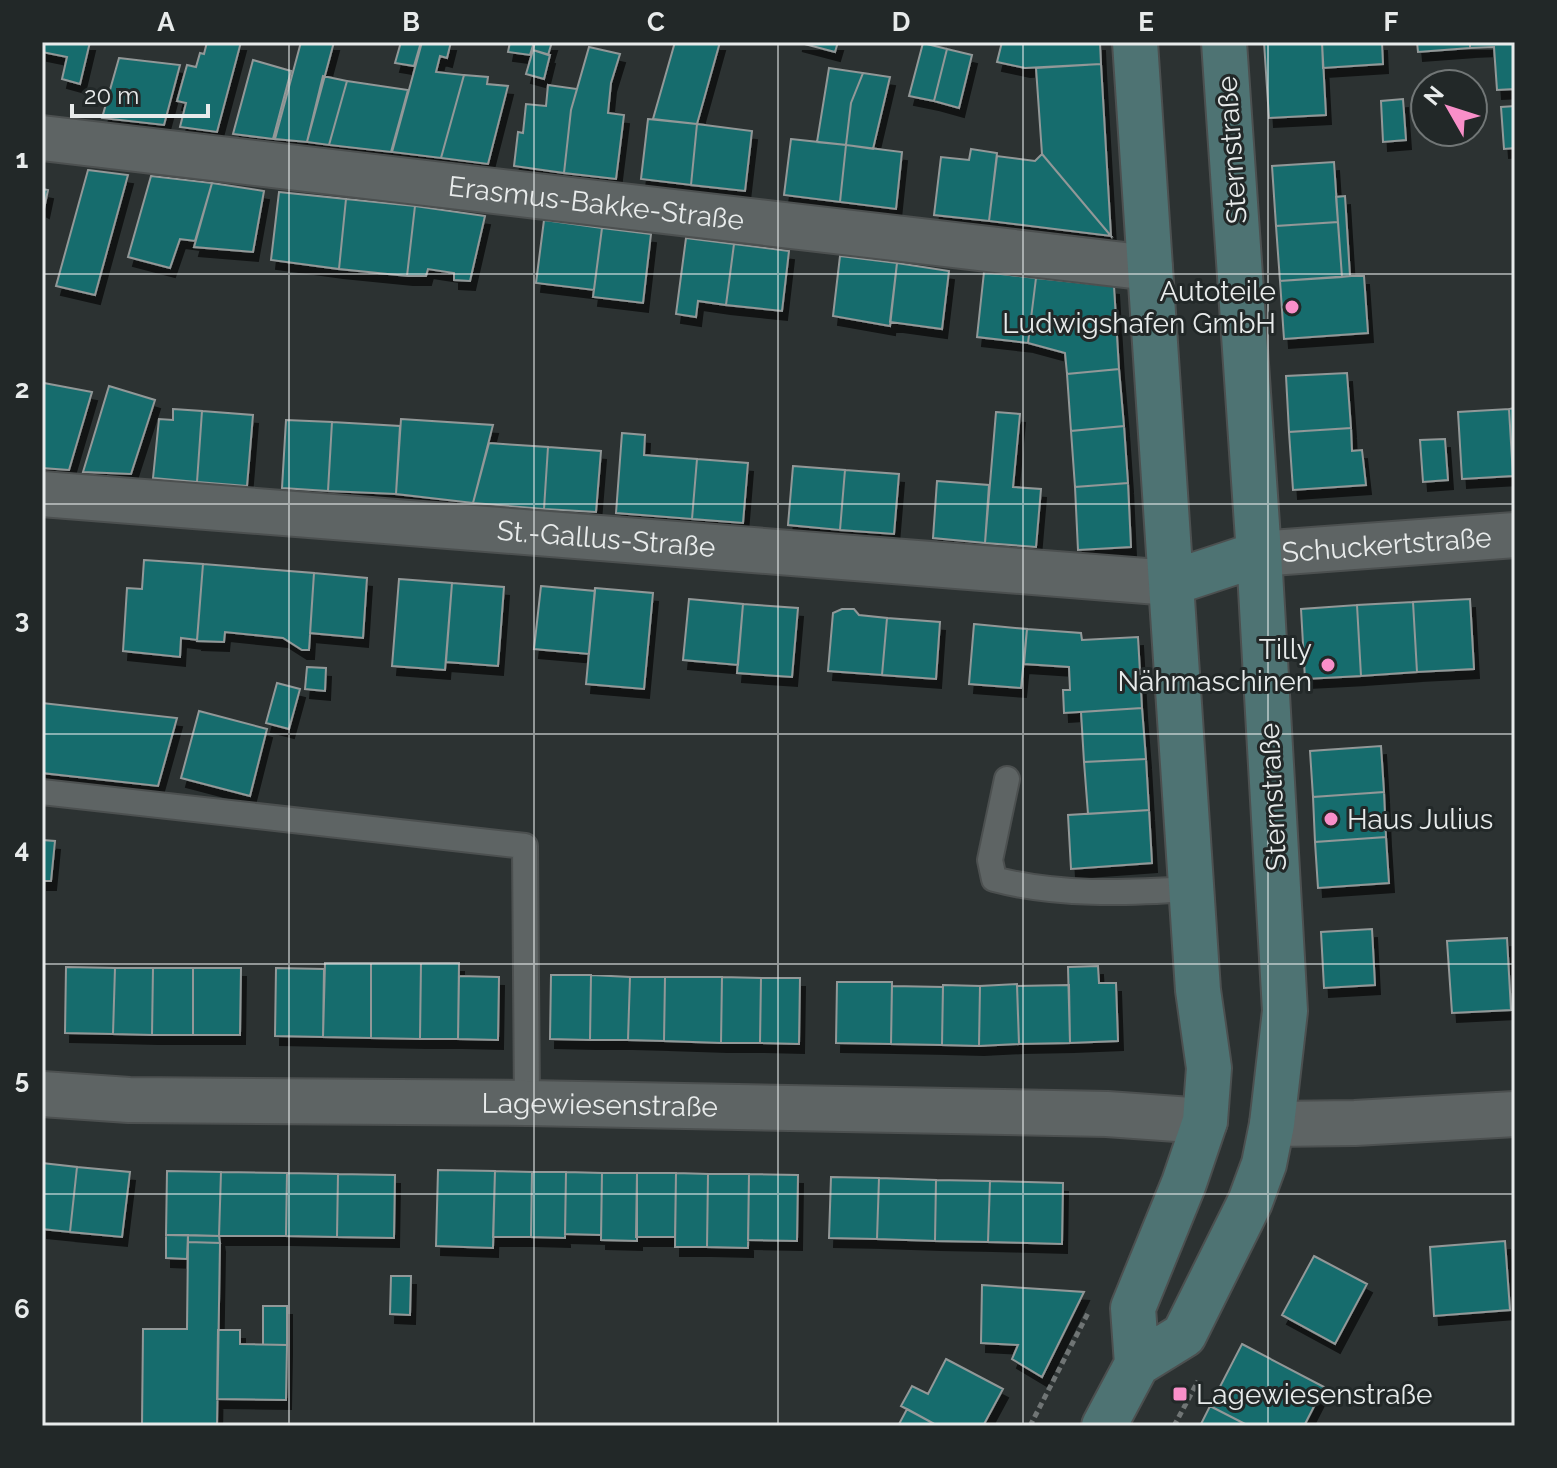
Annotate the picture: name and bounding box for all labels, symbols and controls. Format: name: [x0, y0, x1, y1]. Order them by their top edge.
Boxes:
text: A: [157, 7, 175, 37]
text: B: [402, 7, 420, 37]
text: C: [647, 7, 665, 37]
text: D: [892, 7, 910, 37]
text: E: [1138, 7, 1154, 37]
text: F: [1384, 7, 1399, 37]
scale bar: [72, 68, 208, 118]
north arrow: [1409, 68, 1489, 148]
street label: Sternstraße: [1210, 75, 1254, 225]
text: 20 m: [84, 81, 139, 110]
text: N: [1418, 81, 1449, 110]
text: 1: [16, 144, 29, 174]
street label: Erasmus-Bakke-Straße: [447, 169, 746, 237]
place label: Autoteile Ludwigshafen GmbH: [1002, 275, 1276, 340]
marker: Autoteile Ludwigshafen GmbH: [1283, 298, 1301, 316]
text: 2: [15, 374, 29, 404]
street label: St.-Gallus-Straße: [496, 513, 717, 564]
street label: Schuckertstraße: [1281, 520, 1493, 569]
text: 3: [15, 604, 29, 634]
place label: Tilly Nähmaschinen: [1118, 633, 1312, 698]
marker: Tilly Nähmaschinen: [1319, 656, 1337, 674]
street label: Sternstraße: [1253, 722, 1293, 872]
place label: Haus Julius: [1347, 803, 1493, 836]
marker: Haus Julius: [1322, 810, 1340, 828]
text: 4: [15, 834, 29, 864]
text: 5: [15, 1064, 29, 1094]
street label: Lagewiesenstraße: [481, 1086, 718, 1123]
text: 6: [14, 1294, 30, 1324]
place label: Lagewiesenstraße: [1196, 1378, 1432, 1411]
marker: Lagewiesenstraße: [1171, 1385, 1189, 1403]

